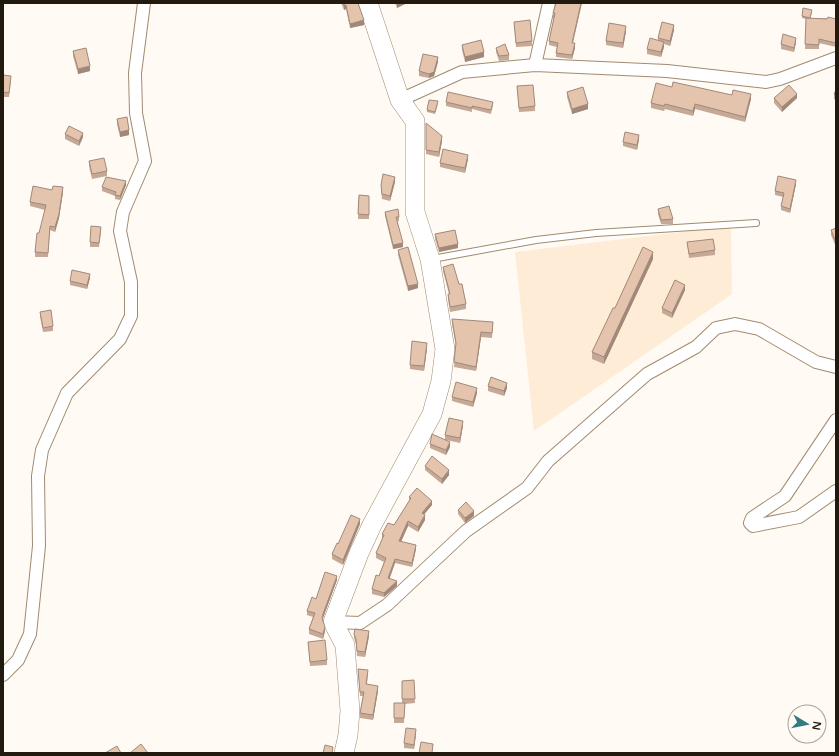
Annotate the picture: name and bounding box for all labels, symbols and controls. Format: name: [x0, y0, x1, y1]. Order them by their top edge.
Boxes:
north arrow: [787, 704, 827, 744]
text: N: [809, 720, 824, 731]

